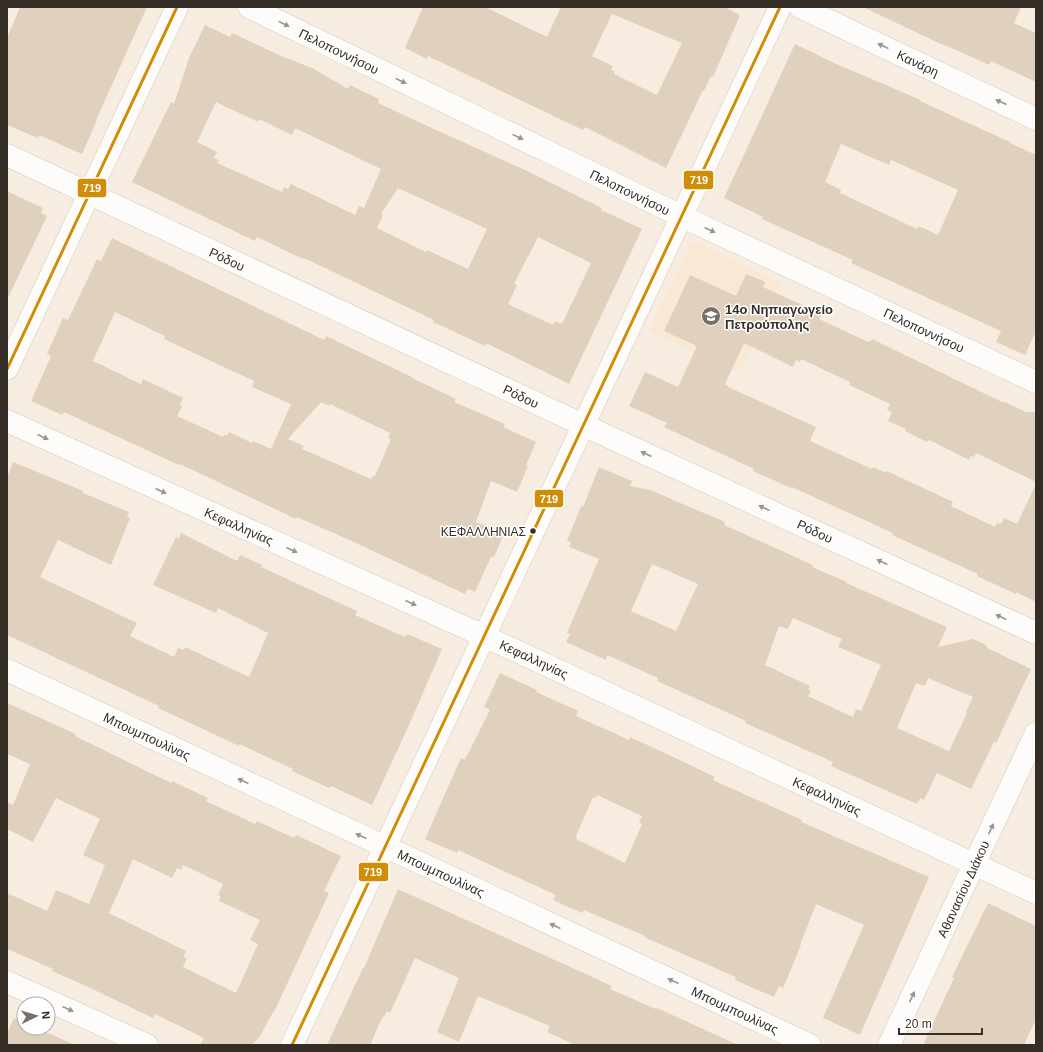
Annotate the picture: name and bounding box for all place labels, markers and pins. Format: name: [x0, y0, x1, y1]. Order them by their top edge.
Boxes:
place label: 14ο Νηπιαγωγείο Πετρούπολης: [725, 302, 833, 332]
school or university icon: 14ο Νηπιαγωγείο Πετρούπολης: [700, 305, 722, 327]
place label: ΚΕΦΑΛΛΗΝΙΑΣ: [441, 525, 526, 539]
marker: ΚΕΦΑΛΛΗΝΙΑΣ: [528, 526, 538, 536]

